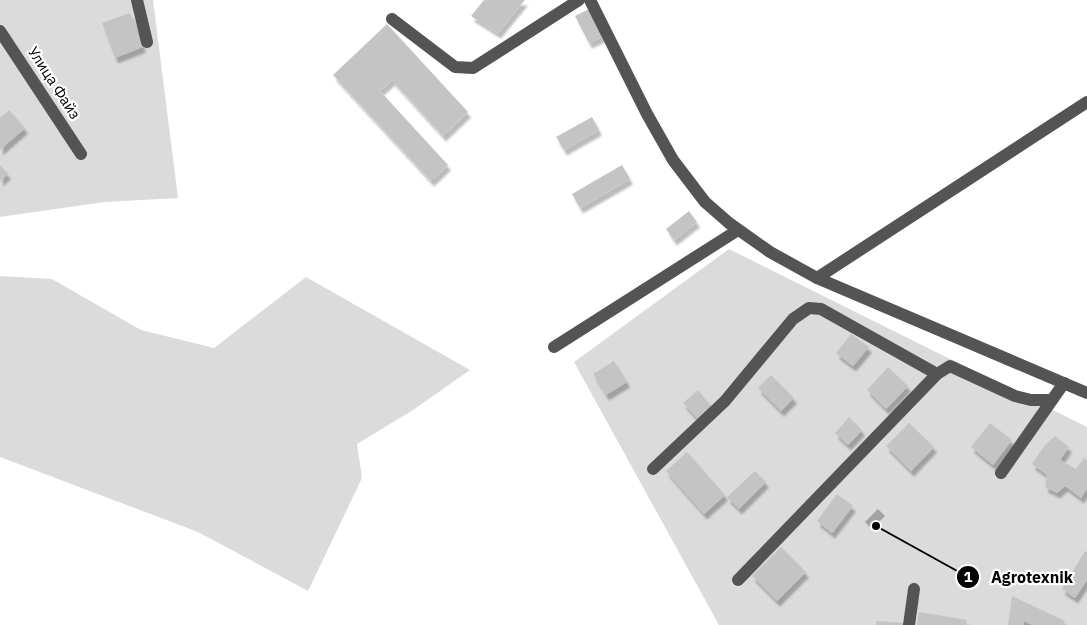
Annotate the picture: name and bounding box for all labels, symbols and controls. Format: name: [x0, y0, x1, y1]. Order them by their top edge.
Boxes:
street label: Улица Файз: [24, 43, 85, 123]
callout: Agrotexnik: [956, 562, 1083, 593]
text: 1: [963, 567, 973, 586]
text: Agrotexnik: [991, 567, 1074, 587]

